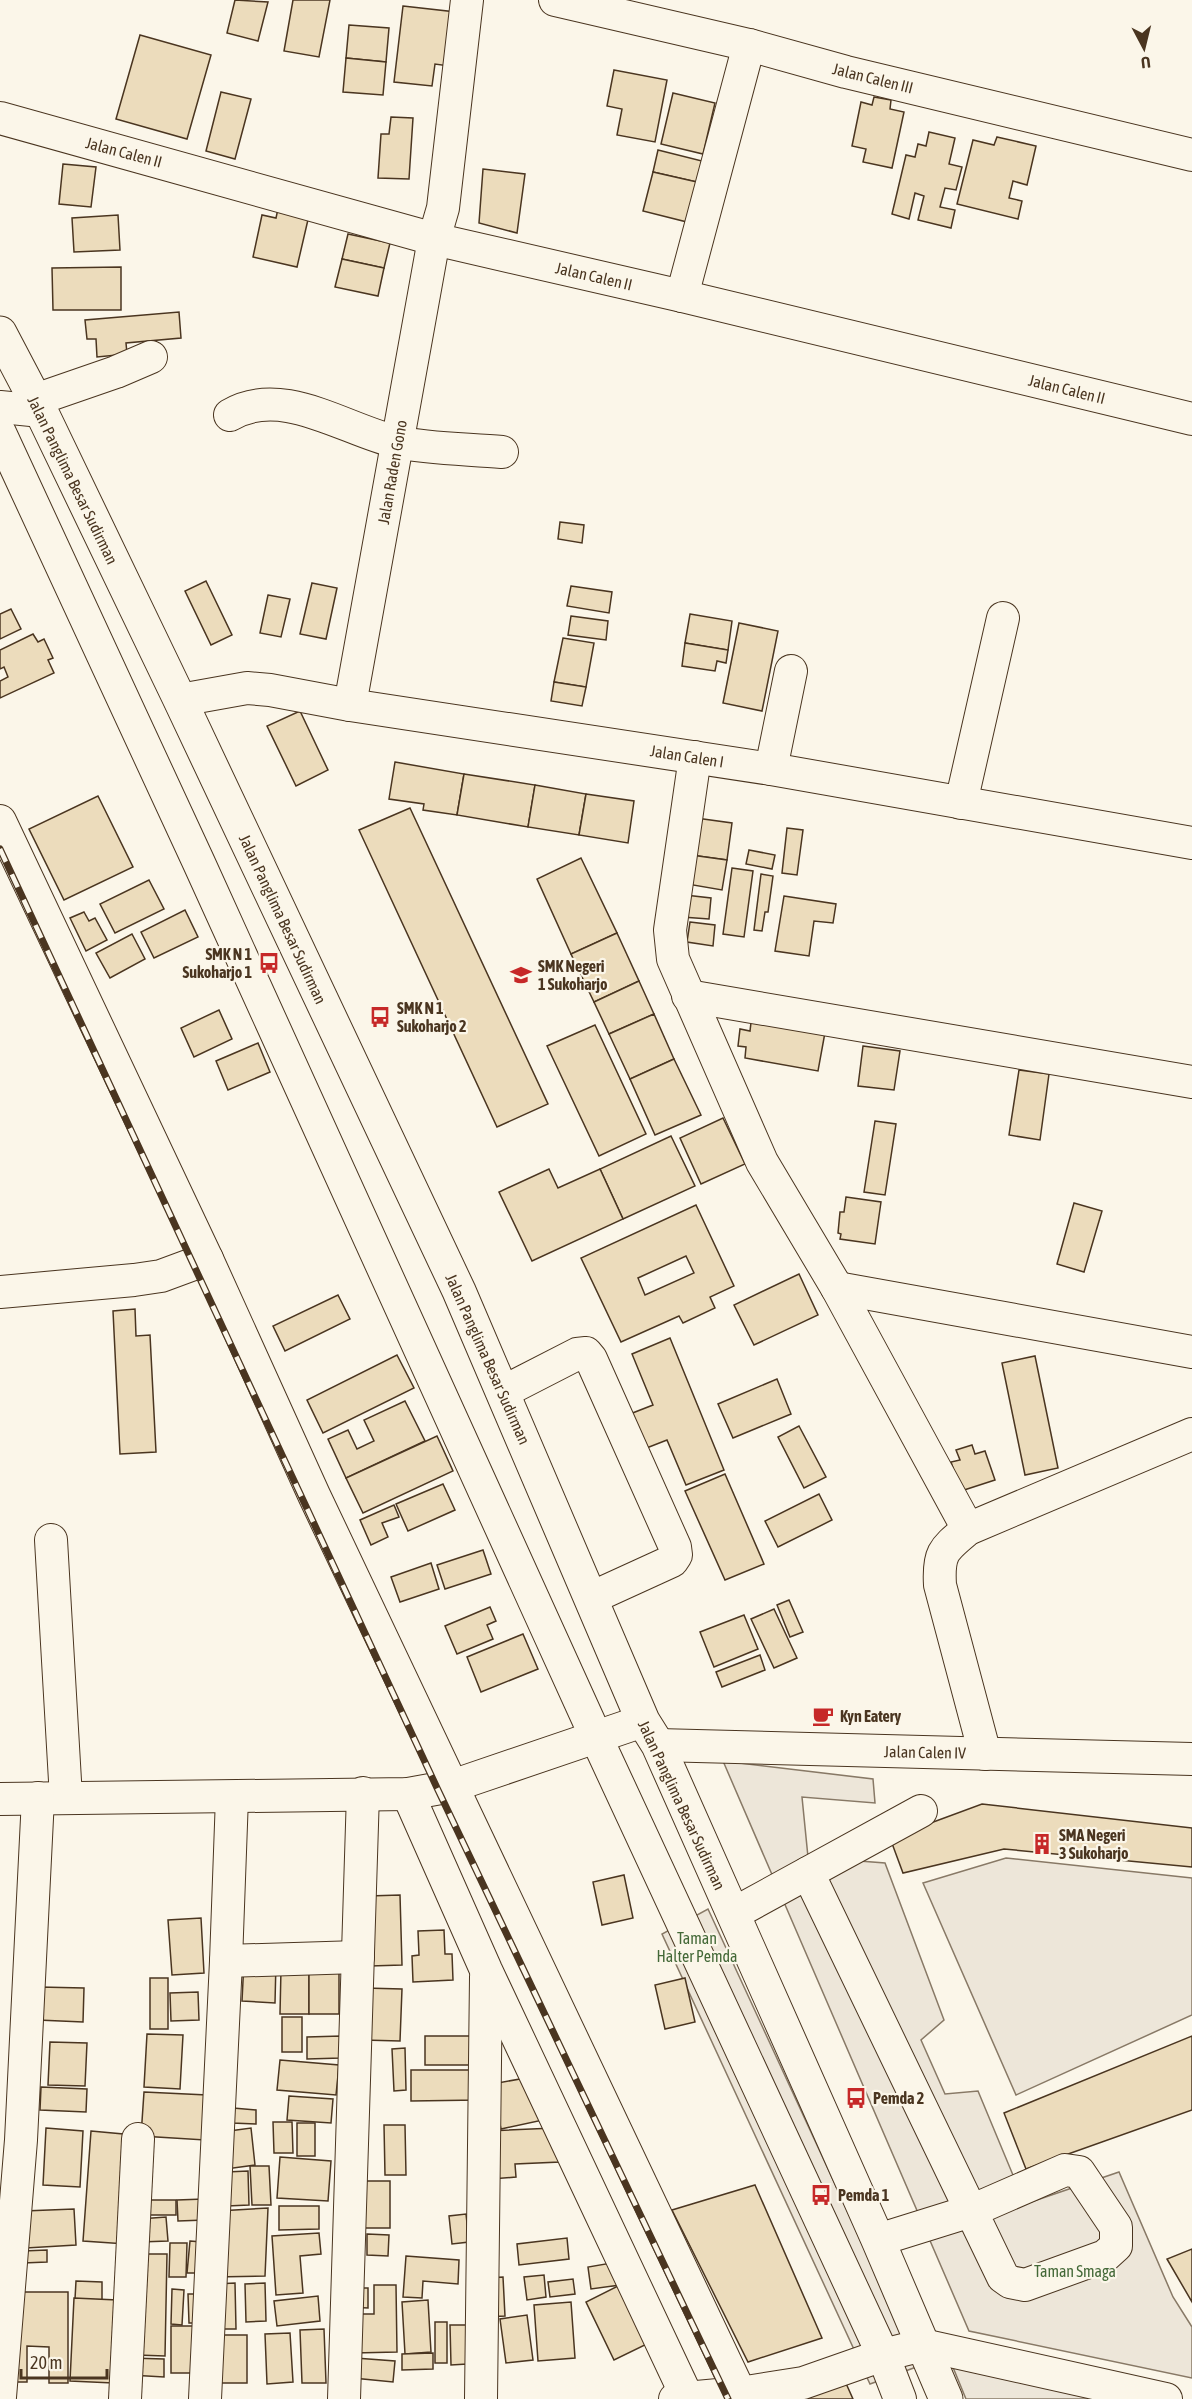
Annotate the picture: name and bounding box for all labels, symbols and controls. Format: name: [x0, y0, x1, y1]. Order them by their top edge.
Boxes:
north arrow: [1114, 18, 1174, 78]
text: U: [1140, 53, 1152, 72]
street label: Jalan Calen III: [831, 59, 915, 97]
street label: Jalan Calen II: [84, 133, 164, 171]
street label: Jalan Calen II: [554, 258, 634, 294]
street label: Jalan Calen II: [1027, 371, 1107, 407]
street label: Jalan Panglima Besar Sudirman: [23, 393, 122, 567]
street label: Jalan Raden Gono: [374, 418, 410, 526]
street label: Jalan Calen I: [649, 741, 725, 771]
street label: Jalan Panglima Besar Sudirman: [235, 831, 330, 1007]
place label: SMK N 1 Sukoharjo 1: [182, 945, 252, 981]
bus stop icon: SMK N 1 Sukoharjo 1: [257, 951, 281, 975]
place label: SMK Negeri 1 Sukoharjo: [538, 957, 608, 993]
school or university icon: SMK Negeri 1 Sukoharjo: [509, 963, 533, 987]
place label: SMK N 1 Sukoharjo 2: [397, 999, 467, 1035]
bus stop icon: SMK N 1 Sukoharjo 2: [368, 1005, 392, 1029]
street label: Jalan Panglima Besar Sudirman: [441, 1271, 534, 1448]
cafe icon: Kyn Eatery: [811, 1704, 835, 1728]
place label: Kyn Eatery: [840, 1707, 902, 1725]
street label: Jalan Panglima Besar Sudirman: [634, 1717, 729, 1893]
street label: Jalan Calen IV: [884, 1742, 966, 1762]
place label: SMA Negeri 3 Sukoharjo: [1059, 1826, 1129, 1862]
building icon: SMA Negeri 3 Sukoharjo: [1030, 1832, 1054, 1856]
park label: Taman Halter Pemda: [656, 1929, 738, 1965]
bus stop icon: Pemda 2: [844, 2086, 868, 2110]
place label: Pemda 2: [873, 2089, 924, 2107]
bus stop icon: Pemda 1: [809, 2183, 833, 2207]
place label: Pemda 1: [838, 2186, 890, 2204]
park label: Taman Smaga: [1034, 2262, 1116, 2281]
scale bar: [21, 2342, 106, 2380]
text: 20 m: [30, 2352, 62, 2373]

